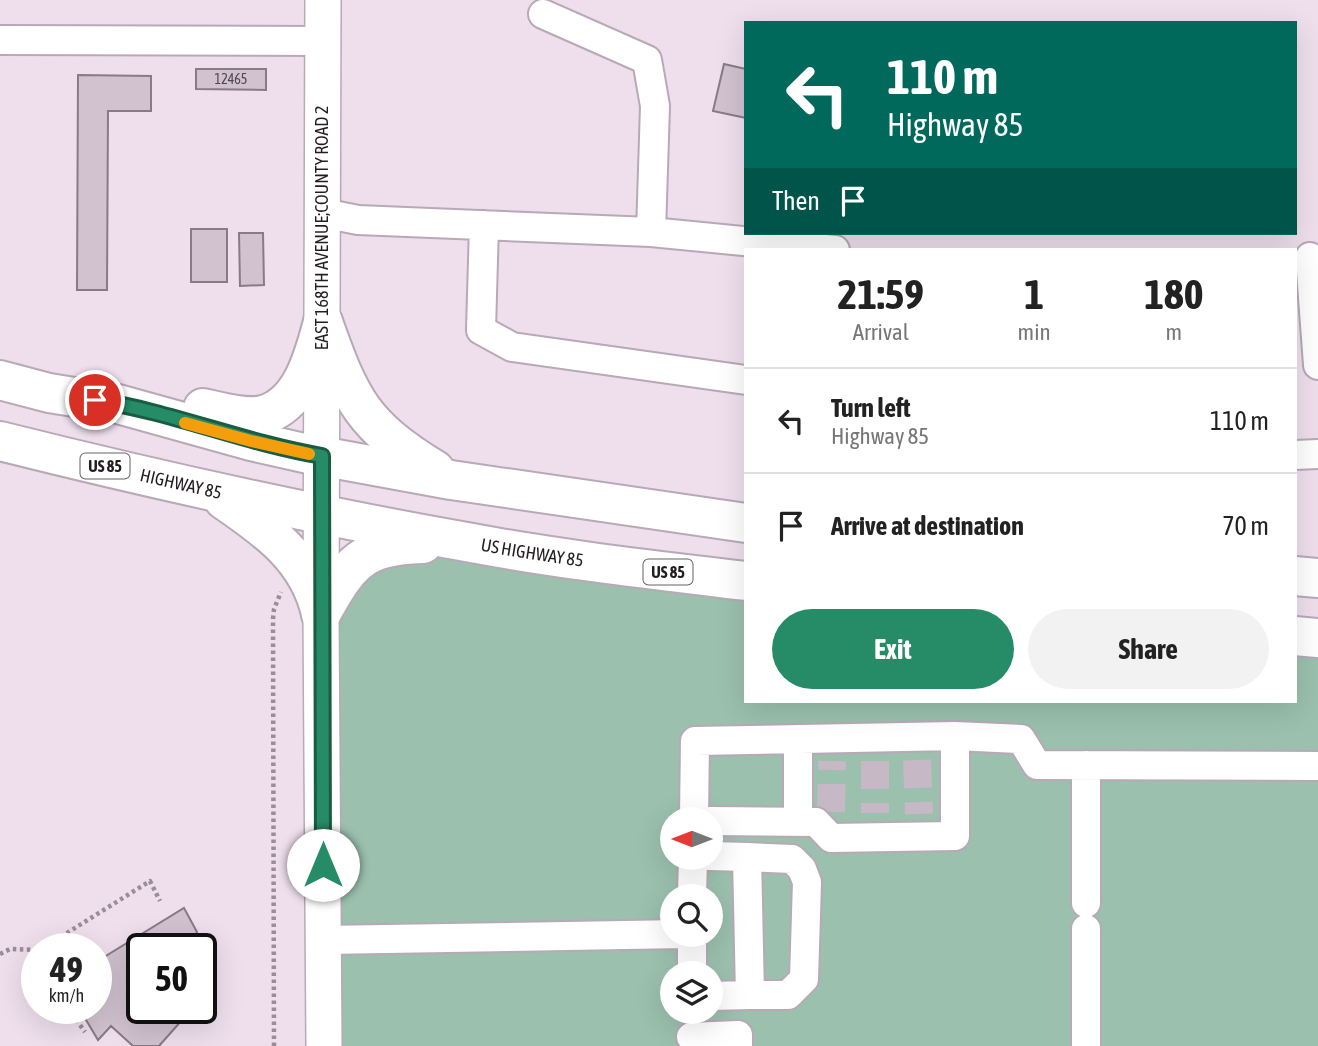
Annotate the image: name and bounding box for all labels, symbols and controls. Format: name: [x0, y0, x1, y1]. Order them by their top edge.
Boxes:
text: 110 m: [887, 48, 998, 104]
icon: left: [772, 49, 863, 140]
house number: 12465: [215, 71, 247, 87]
street label: EAST 168TH AVENUE;COUNTY ROAD 2: [311, 106, 332, 350]
text: Highway 85: [887, 106, 1024, 143]
icon: arrive: [834, 182, 872, 220]
text: Then: [772, 186, 820, 216]
text: 21:59: [838, 270, 924, 318]
text: 1: [1024, 270, 1044, 318]
text: 180: [1144, 270, 1203, 318]
text: Arrival: [853, 319, 909, 345]
text: min: [1018, 319, 1051, 345]
text: m: [1166, 319, 1182, 345]
pin: [65, 370, 125, 430]
icon: arrive: [76, 381, 114, 419]
text: Turn left: [831, 393, 911, 423]
icon: left: [772, 402, 810, 440]
text: 110 m: [1210, 406, 1269, 436]
text: Highway 85: [831, 423, 929, 449]
road number: US 85: [80, 453, 130, 478]
street label: HIGHWAY 85: [138, 464, 224, 503]
icon: arrive: [772, 507, 810, 545]
text: Arrive at destination: [831, 511, 1024, 541]
text: 70 m: [1222, 511, 1269, 541]
street label: US HIGHWAY 85: [479, 534, 585, 571]
road number: US 85: [644, 559, 692, 584]
button: Exit: [772, 609, 1014, 689]
button: Share: [1028, 609, 1269, 689]
north arrow: [660, 807, 723, 870]
map controls: [660, 807, 723, 1024]
position arrow: [286, 828, 360, 902]
button: search: [660, 884, 723, 947]
speed limit sign: 50: [126, 933, 217, 1024]
text: 49: [50, 949, 83, 989]
button: layers: [660, 961, 723, 1024]
text: km/h: [49, 985, 84, 1006]

